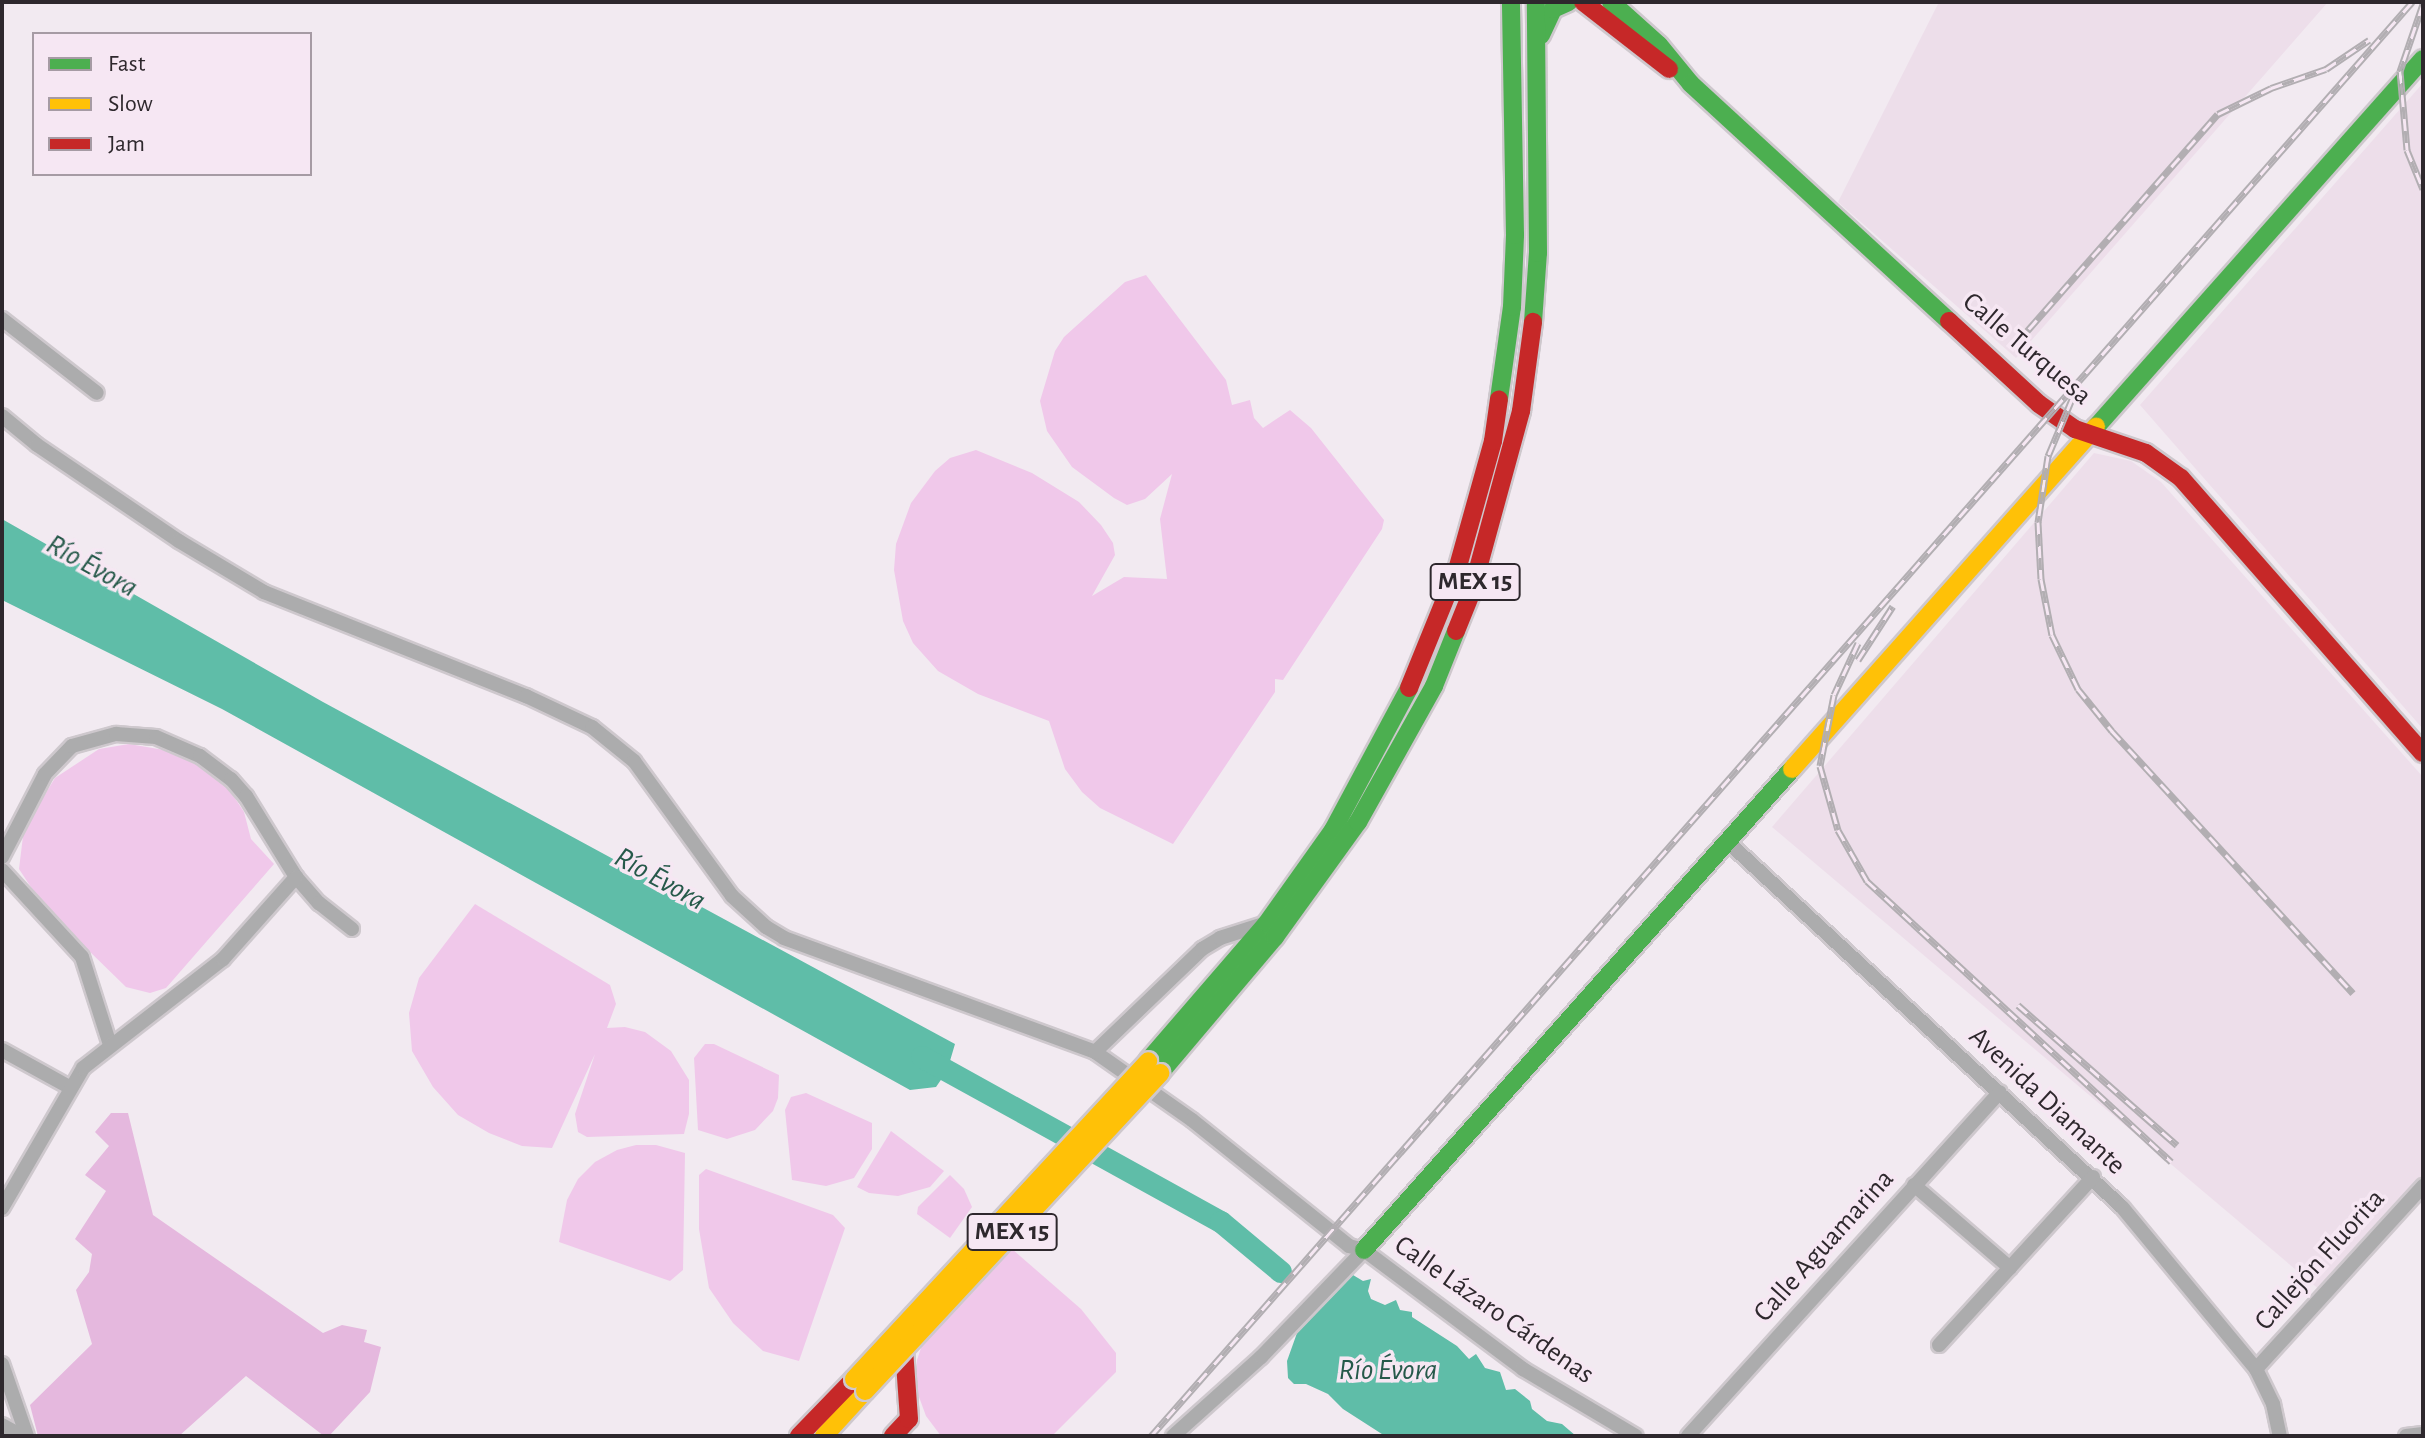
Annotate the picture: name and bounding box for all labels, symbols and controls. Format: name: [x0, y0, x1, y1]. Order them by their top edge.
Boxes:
legend: [32, 32, 312, 176]
text: Fast: [108, 52, 145, 76]
text: Slow: [108, 92, 153, 116]
text: Jam: [108, 132, 145, 156]
street label: Calle Turquesa: [1956, 285, 2098, 413]
water label: Río Évora: [40, 526, 144, 606]
road number: MEX 15: [1429, 560, 1521, 604]
water label: Río Évora: [608, 839, 712, 919]
street label: Avenida Diamante: [1962, 1020, 2132, 1182]
street label: Calle Aguamarina: [1747, 1163, 1901, 1329]
street label: Callejón Fluorita: [2248, 1182, 2392, 1338]
road number: MEX 15: [966, 1210, 1058, 1254]
street label: Calle Lázaro Cárdenas: [1388, 1228, 1600, 1392]
water label: Río Évora: [1338, 1352, 1438, 1388]

